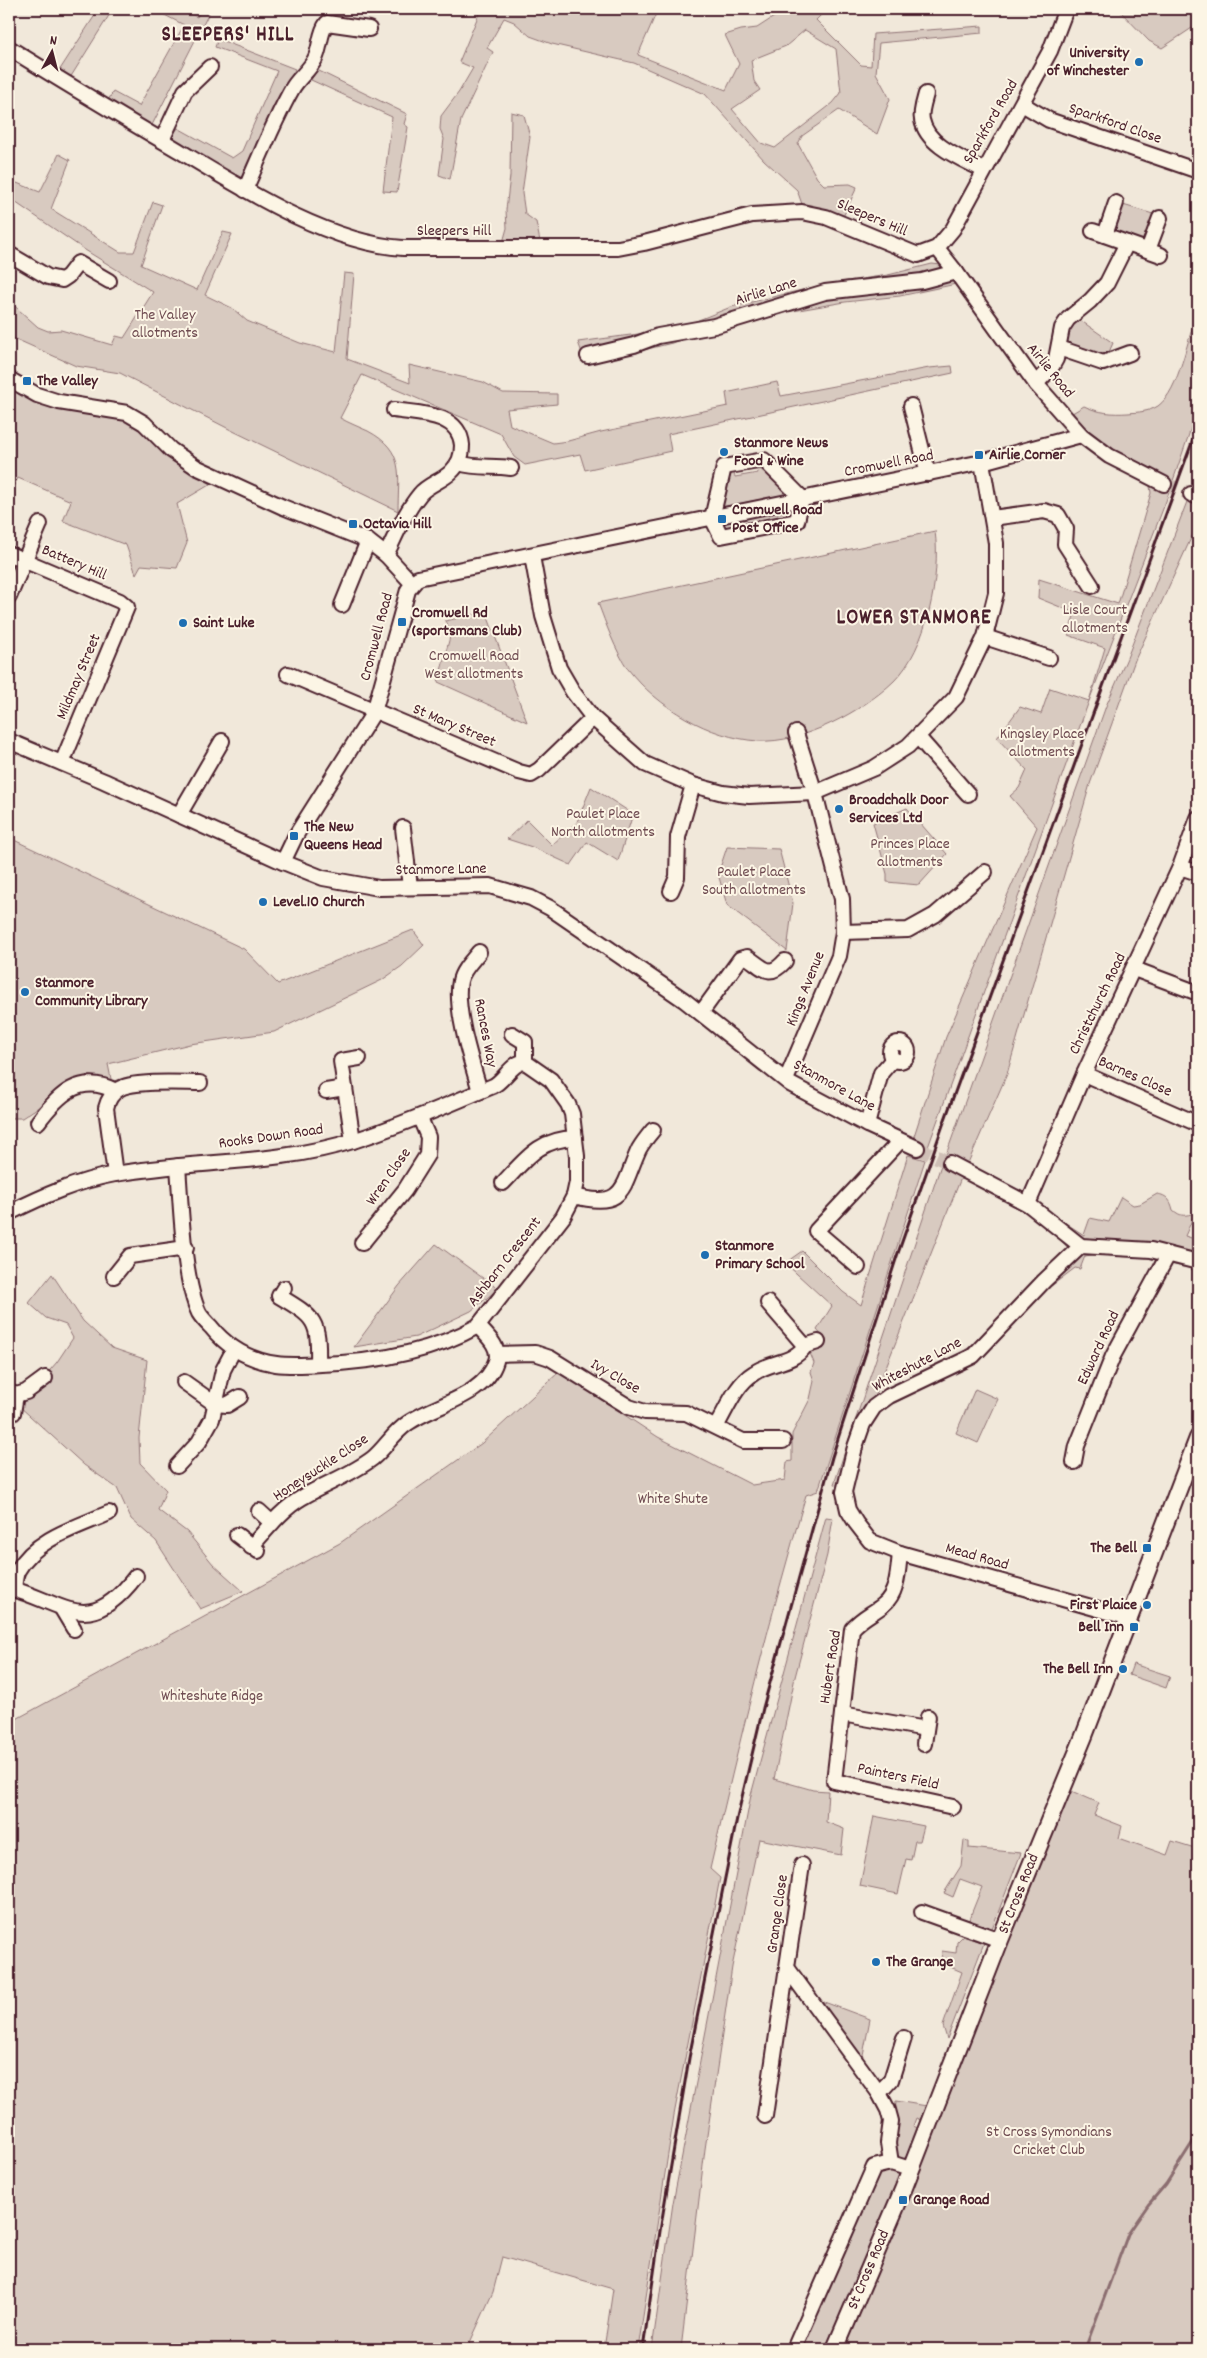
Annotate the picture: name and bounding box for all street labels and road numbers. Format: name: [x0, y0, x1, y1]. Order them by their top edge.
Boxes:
street label: Sparkford Road: [957, 75, 1025, 169]
street label: Sparkford Close: [1065, 97, 1165, 151]
street label: Sleepers Hill: [833, 193, 911, 243]
street label: Sleepers Hill: [417, 220, 491, 243]
street label: Airlie Lane: [732, 272, 800, 312]
street label: Airlie Road: [1021, 339, 1079, 403]
street label: Cromwell Road: [842, 444, 936, 484]
street label: Battery Hill: [38, 539, 110, 587]
street label: Cromwell Road: [354, 590, 400, 684]
street label: Mildmay Street: [51, 630, 107, 723]
street label: St Mary Street: [409, 698, 499, 754]
street label: Stanmore Lane: [395, 858, 487, 882]
street label: Kings Avenue: [781, 948, 831, 1030]
street label: Christchurch Road: [1063, 949, 1133, 1059]
street label: Rances Way: [467, 997, 503, 1070]
street label: Barnes Close: [1094, 1051, 1176, 1103]
street label: Stanmore Lane: [789, 1054, 879, 1118]
street label: Rooks Down Road: [217, 1118, 325, 1156]
street label: Wren Close: [361, 1143, 417, 1211]
street label: Ashbarn Crescent: [463, 1212, 548, 1312]
street label: Edward Road: [1072, 1307, 1126, 1389]
street label: Whiteshute Lane: [868, 1332, 966, 1398]
street label: Ivy Close: [586, 1353, 644, 1401]
street label: Honeysuckle Close: [269, 1428, 373, 1508]
street label: Mead Road: [943, 1537, 1011, 1577]
street label: Hubert Road: [814, 1628, 848, 1706]
street label: Painters Field: [855, 1757, 941, 1797]
street label: St Cross Road: [992, 1850, 1046, 1938]
street label: Grange Close: [761, 1873, 795, 1955]
street label: St Cross Road: [842, 2227, 896, 2313]

